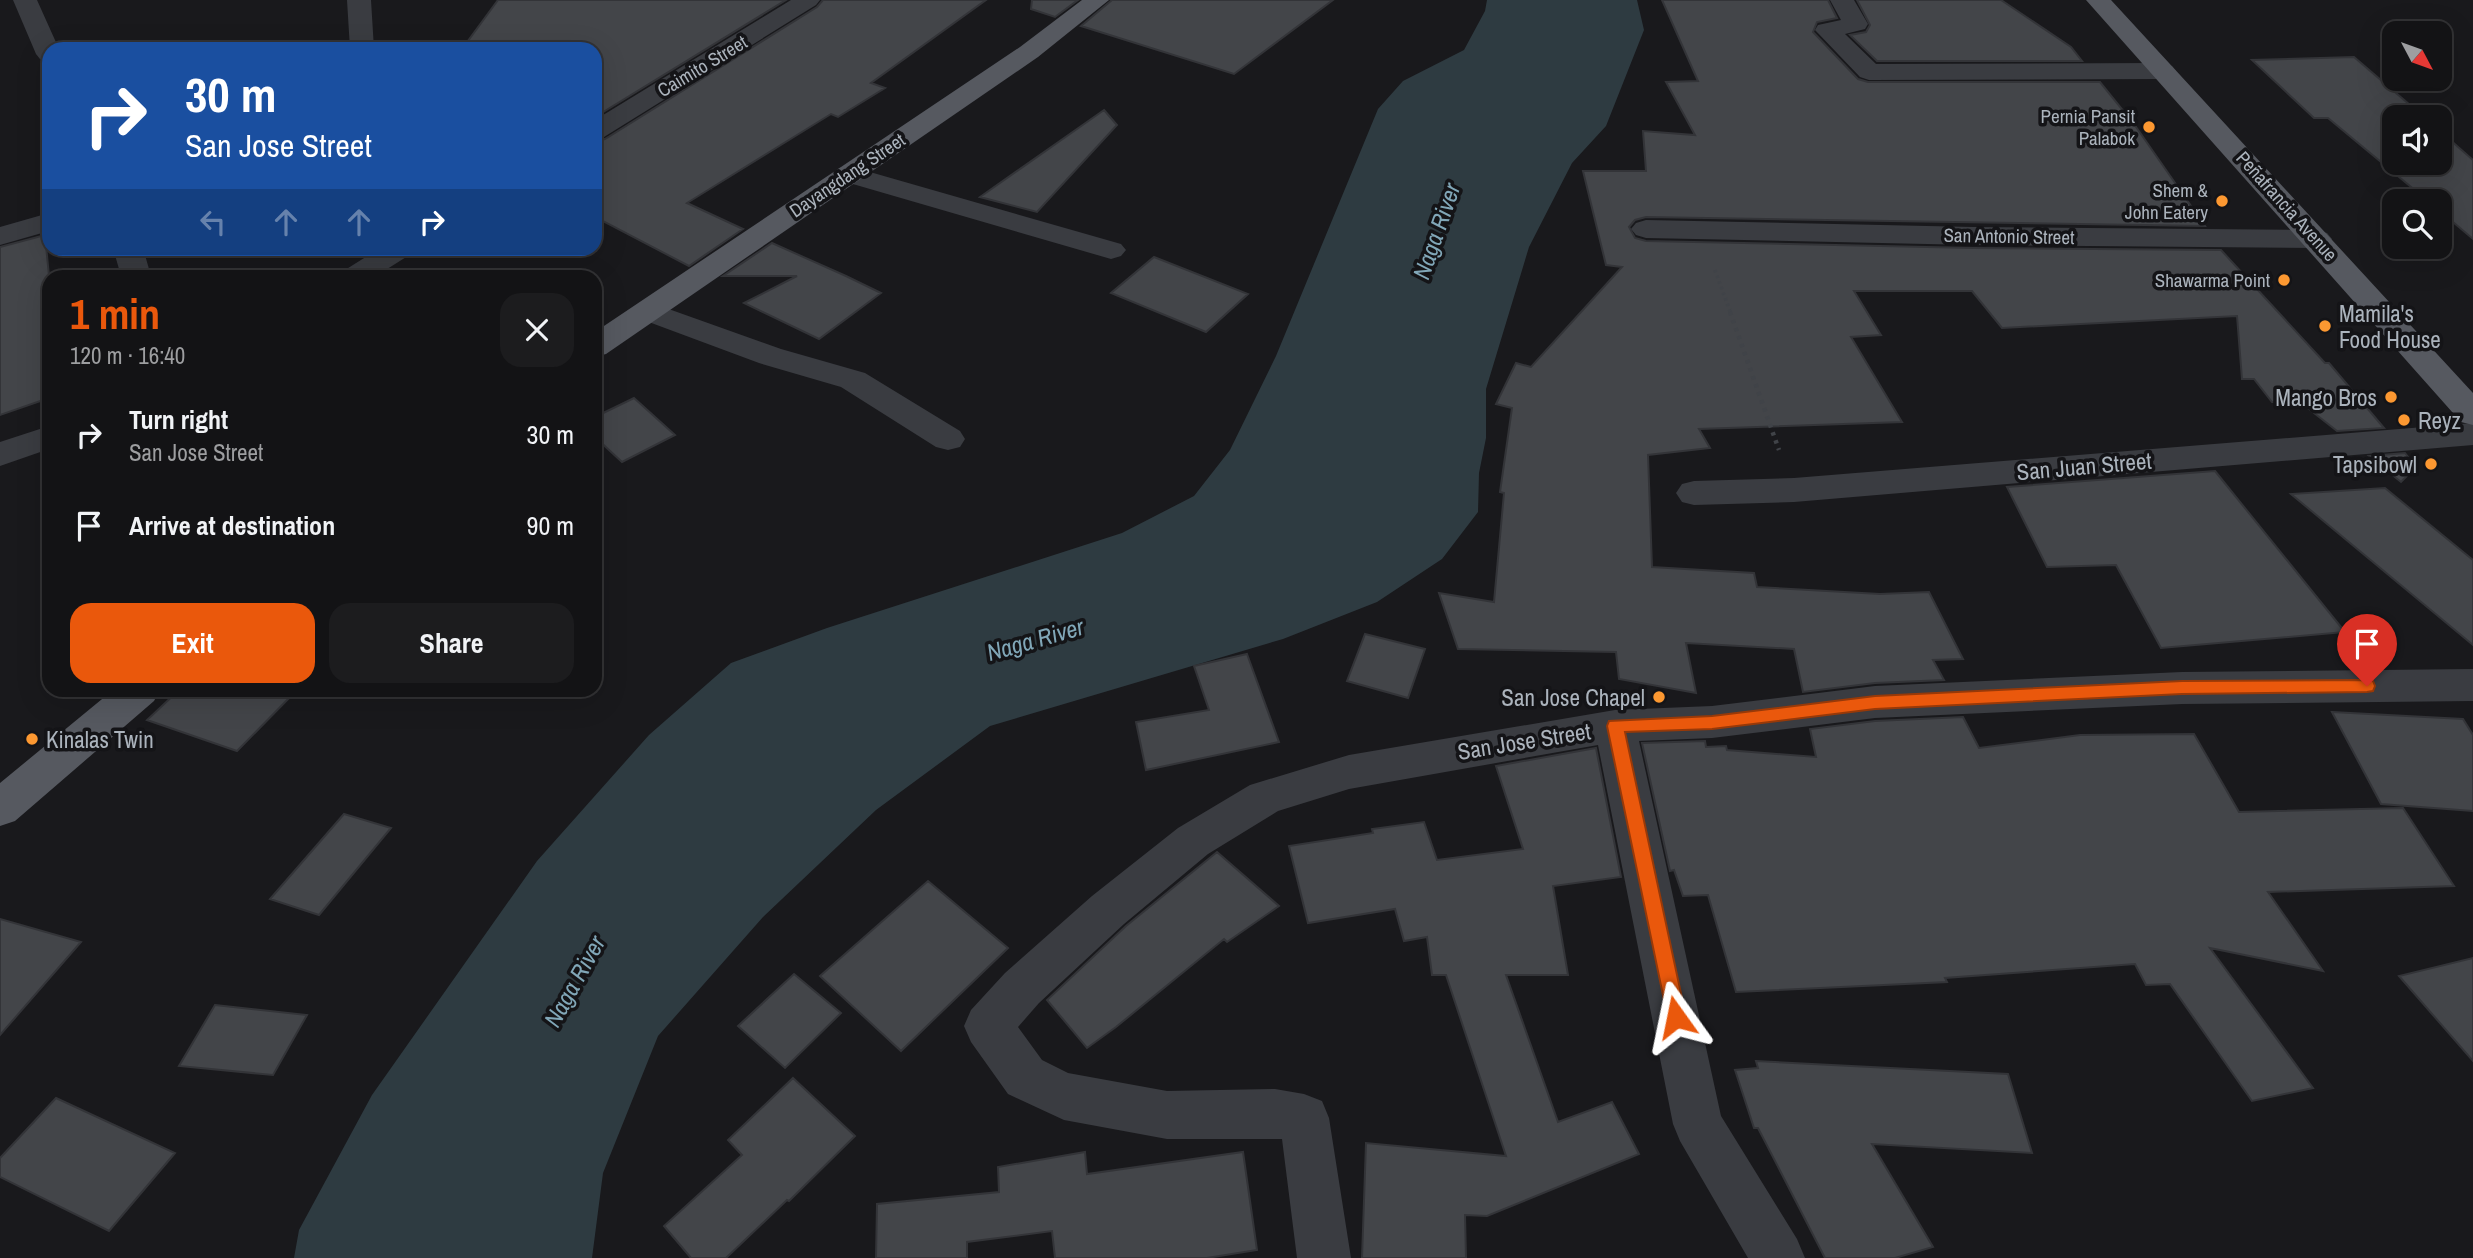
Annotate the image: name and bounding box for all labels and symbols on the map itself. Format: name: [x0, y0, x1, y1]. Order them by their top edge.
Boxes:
north arrow: [2382, 21, 2452, 91]
street label: Caimito Street: [652, 29, 752, 103]
place label: Pernia Pansit Palabok: [2041, 103, 2136, 151]
marker: Pernia Pansit Palabok: [2141, 119, 2157, 135]
street label: Dayangdang Street: [784, 126, 910, 223]
street label: Peñafrancia Avenue: [2230, 145, 2344, 267]
water label: Naga River: [1405, 177, 1468, 283]
place label: Shem & John Eatery: [2125, 177, 2209, 225]
marker: Shem & John Eatery: [2214, 193, 2230, 209]
street label: San Antonio Street: [1943, 222, 2075, 250]
place label: Shawarma Point: [2155, 267, 2271, 293]
marker: Shawarma Point: [2276, 272, 2292, 288]
place label: Mamila's Food House: [2339, 298, 2441, 355]
marker: Mamila's Food House: [2317, 318, 2333, 334]
place label: Mango Bros: [2275, 382, 2377, 413]
marker: Mango Bros: [2383, 389, 2399, 405]
place label: Reyz: [2418, 405, 2461, 436]
marker: Reyz: [2396, 412, 2412, 428]
street label: San Juan Street: [2015, 445, 2153, 487]
place label: Tapsibowl: [2333, 449, 2417, 480]
marker: Tapsibowl: [2423, 456, 2439, 472]
water label: Naga River: [983, 610, 1089, 668]
pin: [2337, 614, 2397, 686]
place label: San Jose Chapel: [1501, 682, 1645, 713]
marker: San Jose Chapel: [1651, 689, 1667, 705]
street label: San Jose Street: [1455, 715, 1593, 767]
place label: Kinalas Twin: [46, 724, 154, 755]
marker: Kinalas Twin: [24, 731, 40, 747]
water label: Naga River: [536, 928, 613, 1032]
position arrow: [1639, 980, 1713, 1054]

